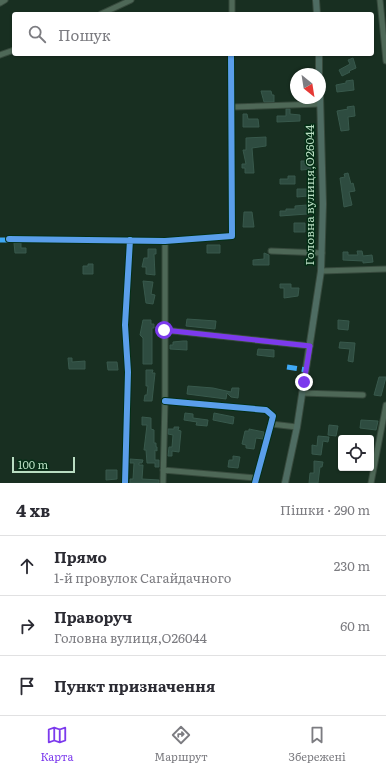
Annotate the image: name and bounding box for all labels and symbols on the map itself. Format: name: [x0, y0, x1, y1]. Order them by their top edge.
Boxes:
north arrow: [290, 68, 326, 104]
street label: Головна вулиця,О26044: [300, 124, 318, 266]
route start: [155, 321, 173, 339]
route end: [295, 373, 313, 391]
scale bar: [12, 455, 75, 474]

